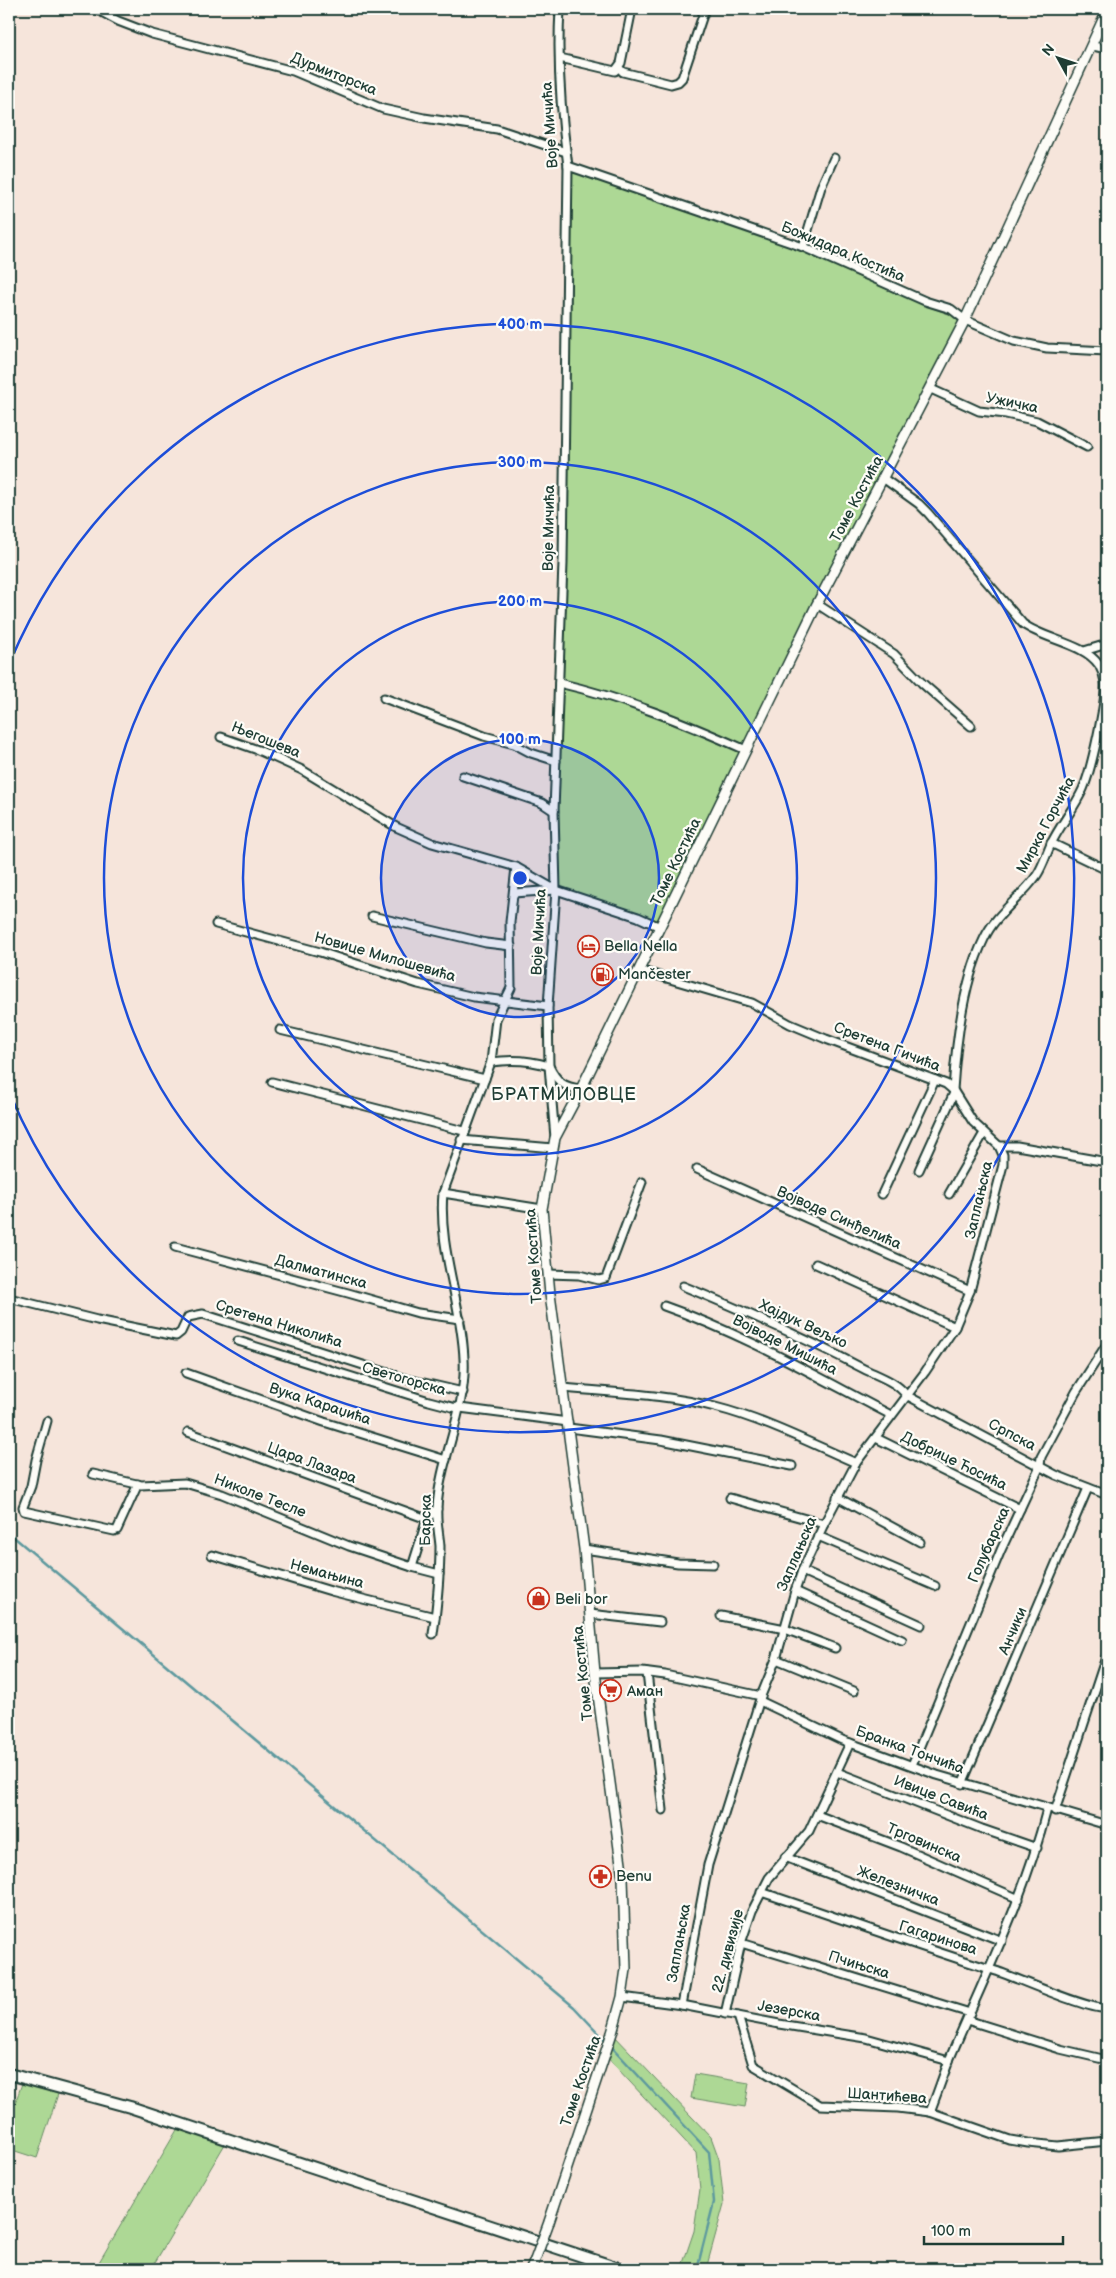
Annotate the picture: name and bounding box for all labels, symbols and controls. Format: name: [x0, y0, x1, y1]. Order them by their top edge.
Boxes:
north arrow: [1034, 32, 1084, 82]
text: N: [1039, 40, 1058, 59]
street label: Дурмиторска: [288, 48, 380, 100]
street label: Воје Мичића: [537, 81, 562, 169]
street label: Божидара Костића: [778, 217, 908, 287]
text: 400 m: [498, 315, 542, 334]
street label: Ужичка: [984, 388, 1040, 418]
street label: Томе Костића: [826, 452, 888, 546]
text: 300 m: [498, 453, 542, 472]
street label: Воје Мичића: [539, 484, 559, 571]
text: 200 m: [498, 592, 542, 611]
street label: Његошева: [229, 718, 303, 762]
text: 100 m: [499, 730, 541, 749]
street label: Мирка Горчића: [1012, 773, 1080, 877]
street label: Томе Костића: [647, 815, 706, 909]
centre of rings: [511, 869, 529, 887]
street label: Воје Мичића: [527, 888, 551, 976]
street label: Новице Милошевића: [312, 928, 458, 986]
hotel icon: Bella Nella: [576, 934, 600, 958]
place label: Bella Nella: [604, 937, 678, 956]
fuel station icon: Mančester: [590, 962, 614, 986]
place label: Mančester: [618, 965, 691, 984]
street label: Сретена Гичића: [831, 1018, 943, 1076]
district label: БРАТМИЛОВЦЕ: [491, 1084, 637, 1105]
street label: Заплањска: [961, 1159, 997, 1241]
street label: Војводе Синђелића: [774, 1182, 904, 1254]
street label: Томе Костића: [521, 1208, 547, 1304]
street label: Далматинска: [273, 1251, 369, 1293]
street label: Хајдук Вељко: [756, 1295, 850, 1353]
street label: Сретена Николића: [213, 1296, 345, 1352]
street label: Војводе Мишића: [730, 1310, 841, 1380]
street label: Светогорска: [360, 1358, 448, 1400]
street label: Вука Караџића: [267, 1379, 373, 1429]
street label: Српска: [985, 1415, 1039, 1455]
street label: Добрице Ћосића: [898, 1427, 1010, 1495]
street label: Цара Лазара: [265, 1438, 359, 1488]
street label: Николе Тесле: [211, 1470, 309, 1522]
street label: Барска: [416, 1494, 436, 1546]
street label: Голубарска: [964, 1504, 1014, 1586]
street label: Заплањска: [773, 1514, 821, 1594]
street label: Немањина: [288, 1555, 366, 1593]
shop icon: Beli bor: [527, 1587, 551, 1611]
place label: Beli bor: [555, 1590, 608, 1609]
street label: Анчики: [994, 1604, 1032, 1659]
street label: Томе Костића: [569, 1624, 597, 1721]
supermarket icon: Аман: [599, 1679, 623, 1703]
place label: Аман: [626, 1682, 663, 1701]
street label: Бранка Тончића: [853, 1722, 967, 1779]
street label: Ивице Савића: [891, 1771, 991, 1825]
street label: Трговинска: [884, 1819, 964, 1867]
street label: Железничка: [854, 1862, 942, 1910]
pharmacy icon: Benu: [588, 1864, 612, 1888]
place label: Benu: [616, 1867, 652, 1886]
street label: Заплањска: [663, 1902, 695, 1984]
street label: 22. дивизије: [708, 1907, 748, 1995]
street label: Гагаринова: [896, 1916, 980, 1960]
street label: Пчињска: [826, 1947, 892, 1983]
street label: Језерска: [756, 1996, 822, 2026]
street label: Томе Костића: [556, 2033, 606, 2129]
street label: Шантићева: [847, 2084, 928, 2108]
scale bar: [924, 2213, 1062, 2245]
text: 100 m: [931, 2222, 971, 2241]

